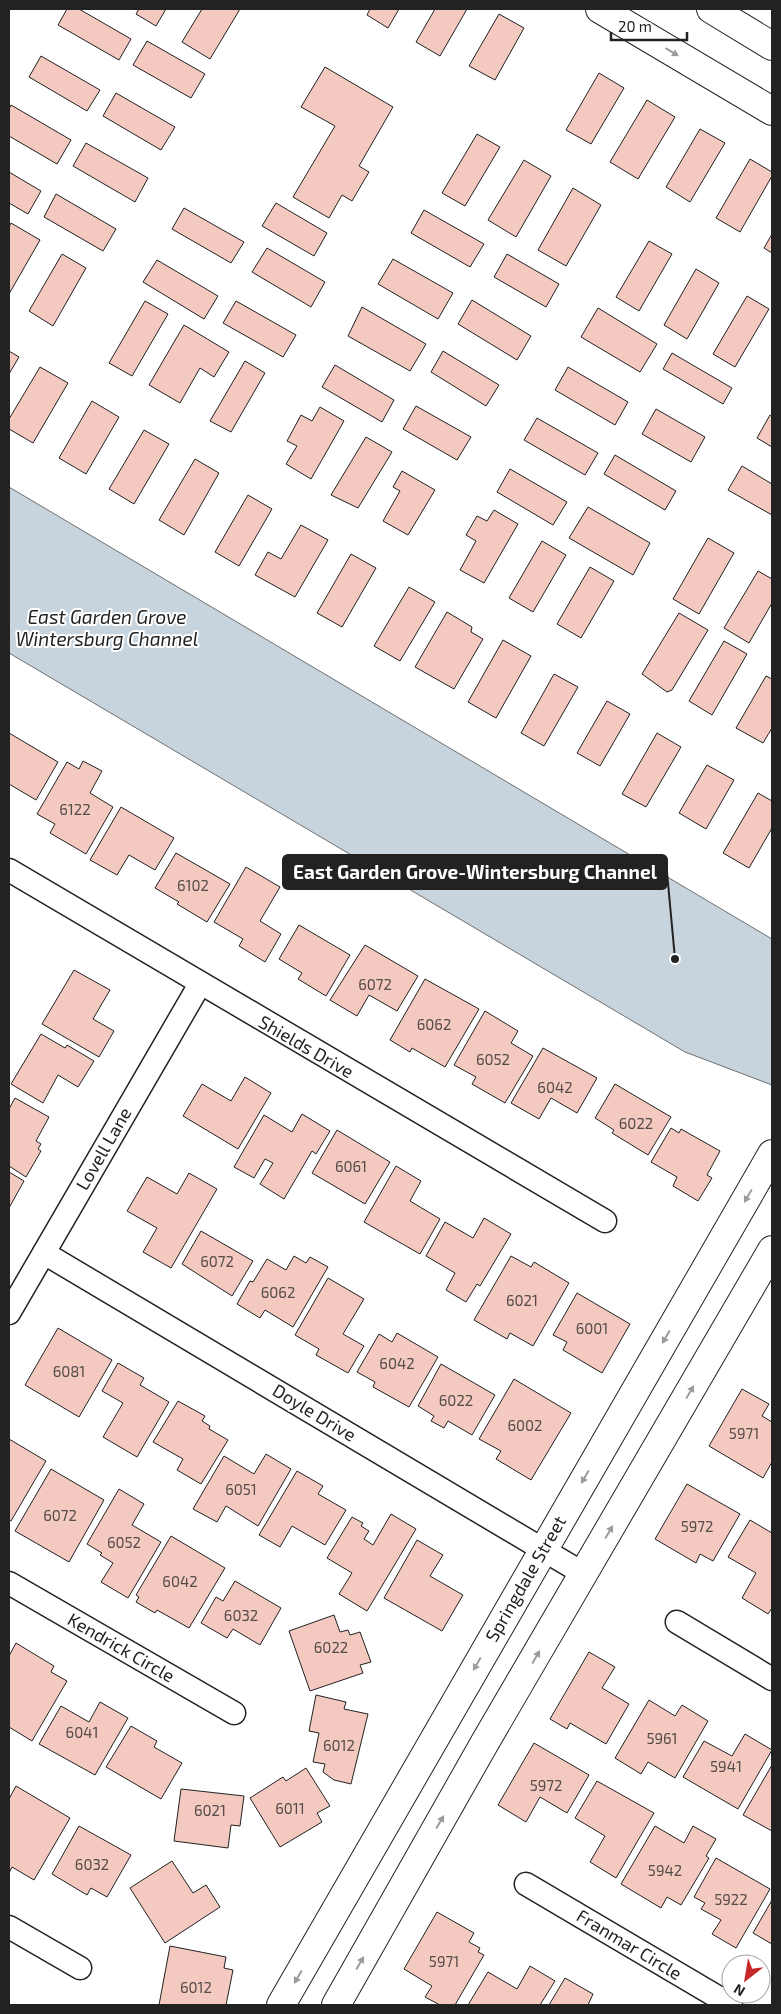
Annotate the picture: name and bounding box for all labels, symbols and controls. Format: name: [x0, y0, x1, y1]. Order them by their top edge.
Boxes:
scale bar: [611, 10, 687, 42]
text: 20 m: [618, 17, 652, 35]
one-way arrow: [666, 47, 679, 56]
water label: East Garden Grove Wintersburg Channel: [16, 605, 198, 650]
house number: 6122: [59, 800, 91, 818]
callout: East Garden Grove-Wintersburg Channel: [283, 855, 667, 889]
text: East Garden Grove-Wintersburg Channel: [293, 860, 658, 883]
house number: 6102: [177, 876, 209, 894]
house number: 6072: [358, 975, 392, 993]
street label: Shields Drive: [255, 1010, 358, 1082]
house number: 6062: [417, 1015, 451, 1033]
house number: 6052: [476, 1050, 510, 1068]
house number: 6042: [537, 1078, 573, 1096]
street label: Lovell Lane: [71, 1103, 136, 1194]
house number: 6022: [619, 1114, 653, 1132]
house number: 6061: [335, 1157, 367, 1175]
one-way arrow: [743, 1190, 752, 1203]
house number: 6072: [200, 1252, 234, 1270]
house number: 6062: [261, 1283, 295, 1301]
house number: 6021: [506, 1291, 538, 1309]
house number: 6001: [576, 1319, 608, 1337]
one-way arrow: [662, 1330, 671, 1343]
house number: 6042: [379, 1354, 415, 1372]
house number: 6081: [53, 1362, 85, 1380]
street label: Doyle Drive: [269, 1379, 360, 1446]
one-way arrow: [686, 1385, 695, 1398]
house number: 6022: [439, 1391, 473, 1409]
house number: 6002: [507, 1416, 543, 1434]
house number: 5971: [729, 1424, 759, 1442]
one-way arrow: [580, 1471, 589, 1484]
house number: 6051: [225, 1480, 257, 1498]
house number: 6072: [43, 1506, 77, 1524]
street label: Springdale Street: [480, 1511, 570, 1645]
house number: 5972: [681, 1517, 713, 1535]
one-way arrow: [604, 1526, 613, 1539]
house number: 6052: [107, 1533, 141, 1551]
house number: 6042: [162, 1572, 198, 1590]
house number: 6032: [224, 1606, 258, 1624]
street label: Kendrick Circle: [64, 1608, 179, 1687]
house number: 6022: [314, 1638, 348, 1656]
one-way arrow: [531, 1650, 540, 1663]
one-way arrow: [473, 1657, 482, 1670]
house number: 6041: [66, 1723, 98, 1741]
house number: 5961: [646, 1729, 678, 1747]
house number: 6012: [323, 1736, 355, 1754]
house number: 5941: [710, 1757, 742, 1775]
house number: 5972: [530, 1776, 562, 1794]
house number: 6011: [275, 1799, 305, 1817]
house number: 6021: [194, 1801, 226, 1819]
one-way arrow: [436, 1814, 444, 1829]
house number: 6032: [75, 1855, 109, 1873]
house number: 5942: [648, 1861, 682, 1879]
house number: 5922: [714, 1890, 748, 1908]
street label: Franmar Circle: [573, 1904, 686, 1984]
house number: 5971: [429, 1952, 459, 1970]
north arrow: [721, 1954, 771, 2004]
one-way arrow: [355, 1956, 364, 1969]
one-way arrow: [293, 1970, 302, 1983]
house number: 6012: [180, 1978, 212, 1996]
text: N: [730, 1981, 748, 2000]

